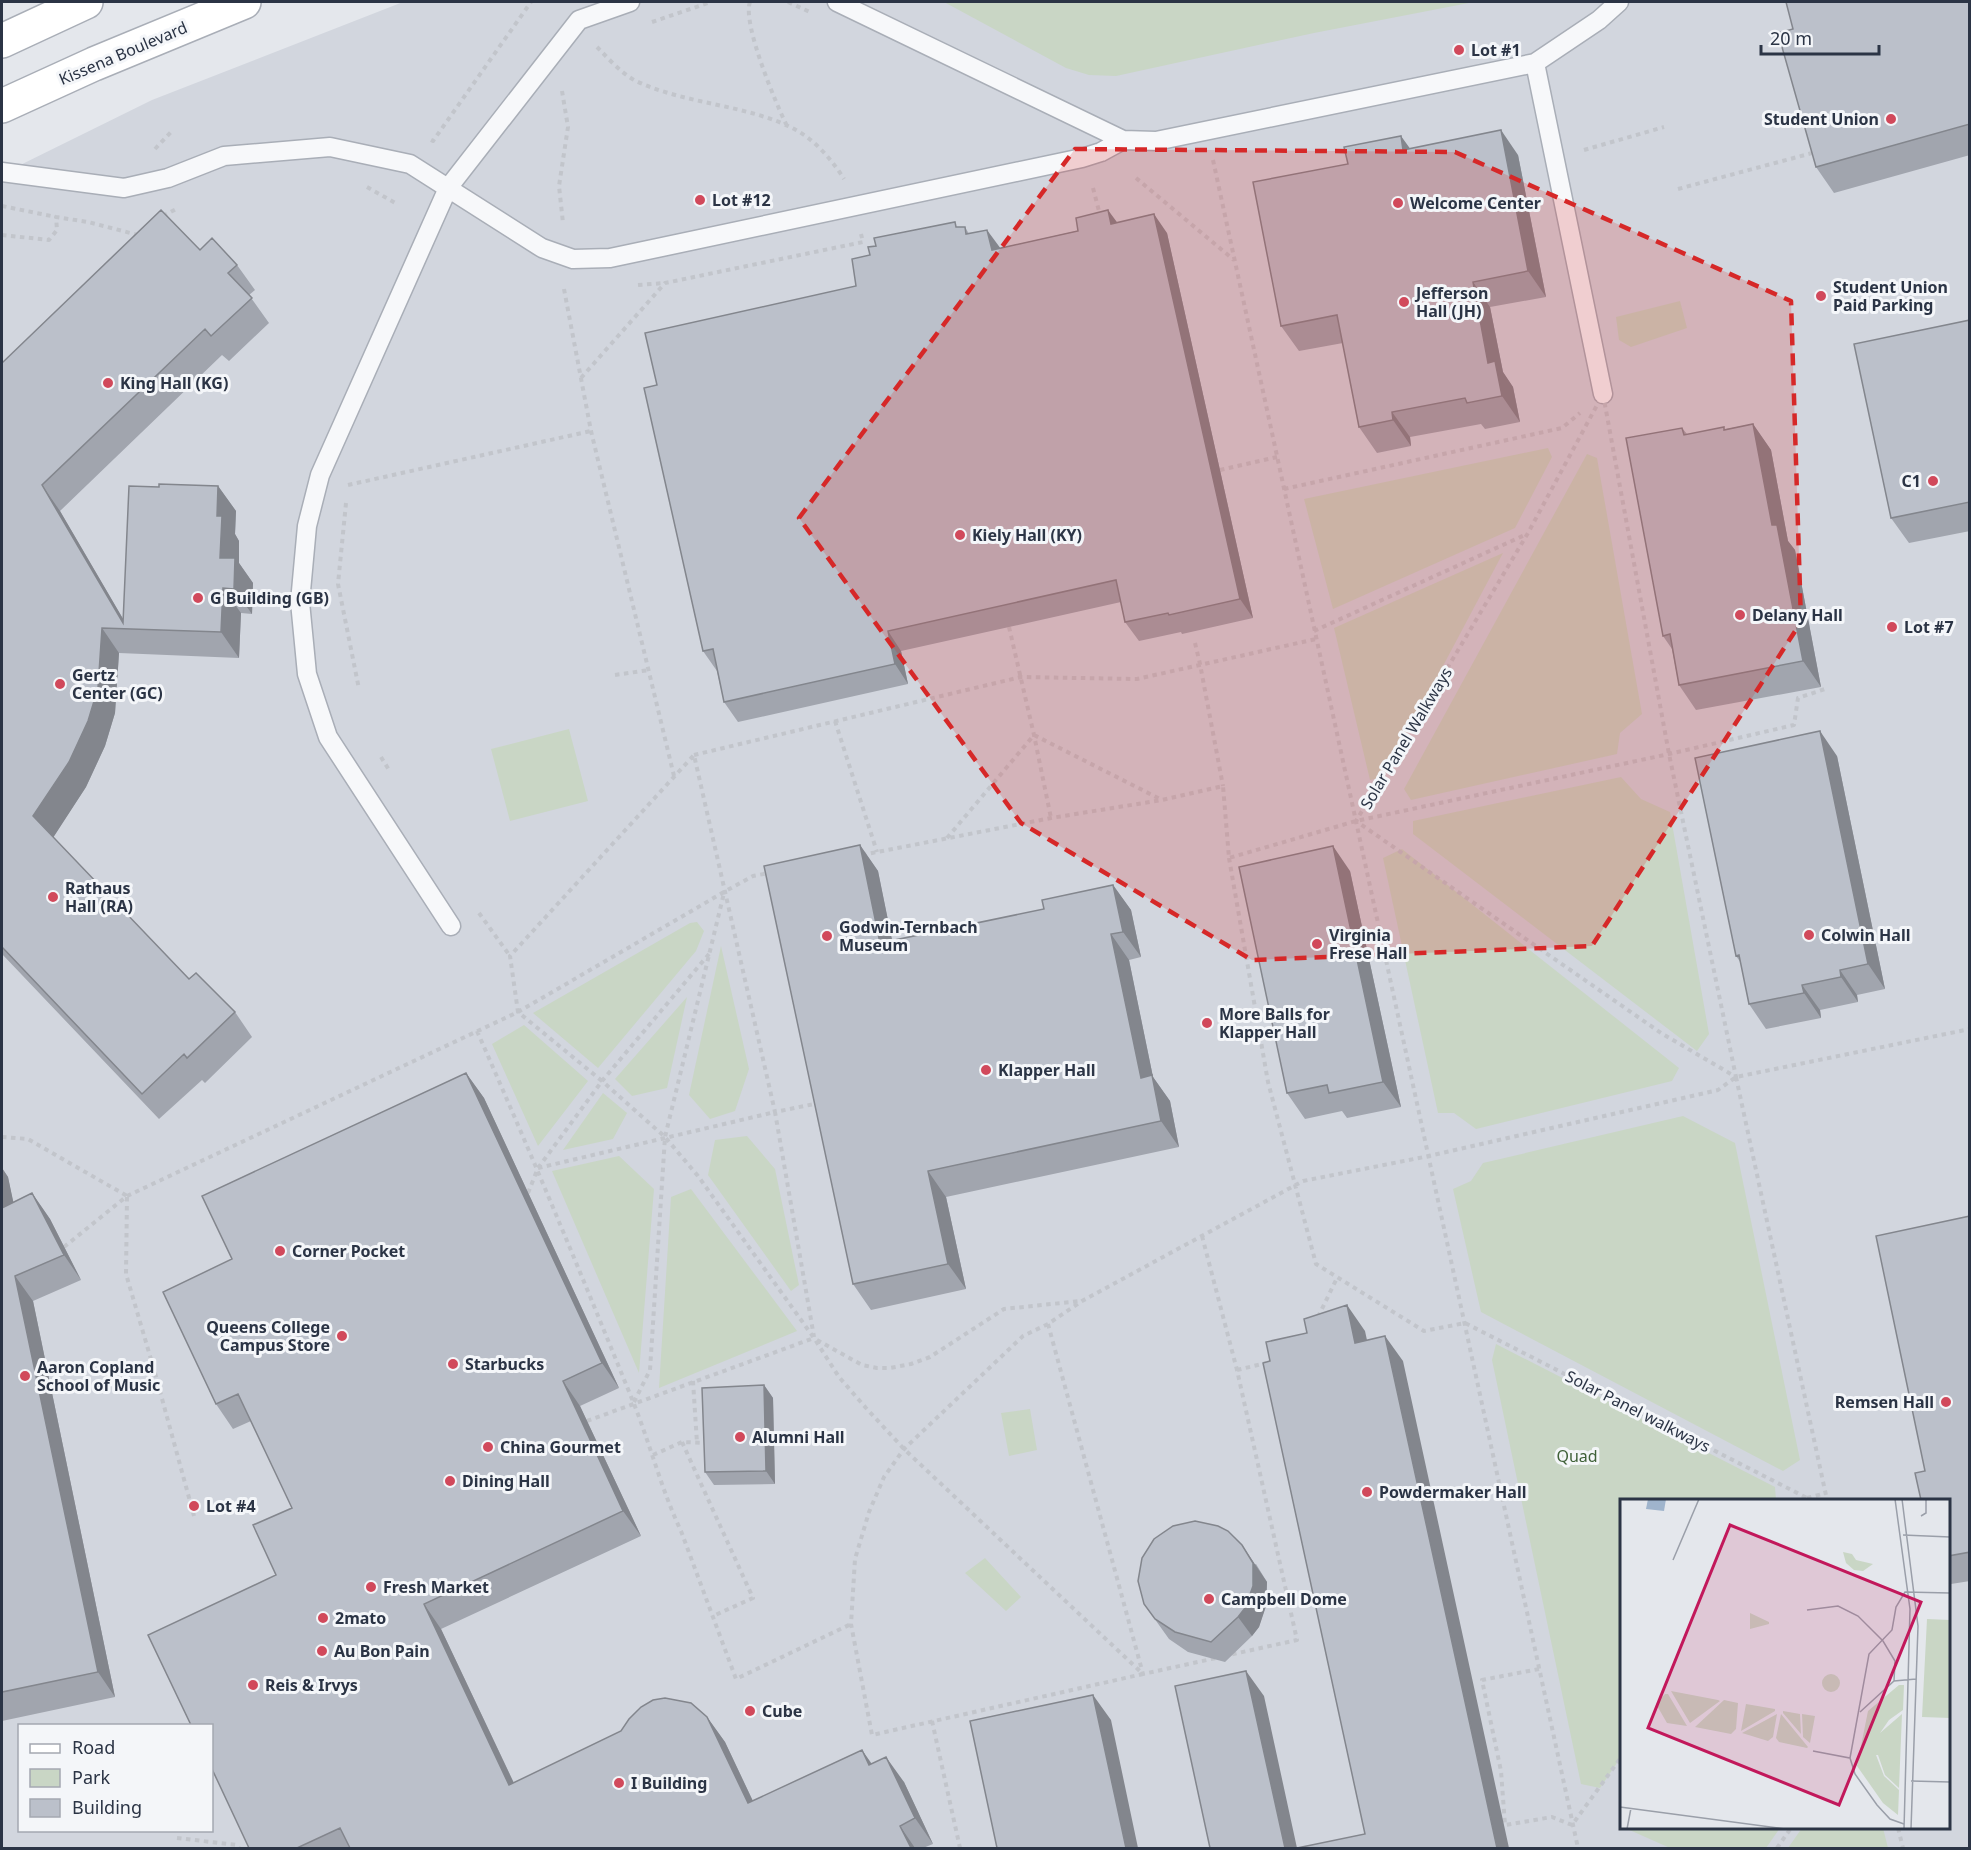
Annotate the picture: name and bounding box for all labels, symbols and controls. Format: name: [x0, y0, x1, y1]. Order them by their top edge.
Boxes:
street label: Kissena Boulevard: [55, 16, 191, 90]
scale bar: [1761, 18, 1880, 56]
text: 20 m: [1770, 26, 1812, 50]
place label: Lot #1: [1471, 39, 1521, 61]
marker: Lot #1: [1452, 43, 1466, 57]
place label: Student Union: [1764, 108, 1879, 130]
marker: Student Union: [1884, 112, 1898, 126]
place label: Lot #12: [712, 189, 771, 211]
place label: Welcome Center: [1410, 192, 1541, 214]
marker: Lot #12: [693, 193, 707, 207]
marker: Welcome Center: [1391, 196, 1405, 210]
place label: Student Union Paid Parking: [1833, 276, 1948, 316]
place label: Jefferson Hall (JH): [1414, 282, 1488, 322]
marker: Student Union Paid Parking: [1814, 289, 1828, 303]
marker: Jefferson Hall (JH): [1397, 295, 1411, 309]
place label: King Hall (KG): [120, 372, 228, 394]
marker: King Hall (KG): [101, 376, 115, 390]
place label: C1: [1902, 470, 1921, 492]
marker: C1: [1926, 474, 1940, 488]
place label: Kiely Hall (KY): [972, 524, 1082, 546]
marker: Kiely Hall (KY): [953, 528, 967, 542]
place label: G Building (GB): [210, 587, 329, 609]
marker: G Building (GB): [191, 591, 205, 605]
place label: Delany Hall: [1752, 604, 1843, 626]
marker: Delany Hall: [1733, 608, 1747, 622]
place label: Lot #7: [1904, 616, 1954, 638]
marker: Lot #7: [1885, 620, 1899, 634]
street label: Solar Panel Walkways: [1355, 663, 1457, 813]
place label: Gertz Center (GC): [72, 664, 163, 704]
marker: Gertz Center (GC): [53, 677, 67, 691]
place label: Rathaus Hall (RA): [65, 877, 133, 917]
marker: Rathaus Hall (RA): [46, 890, 60, 904]
place label: Godwin-Ternbach Museum: [839, 916, 978, 956]
place label: Virginia Frese Hall: [1329, 924, 1407, 964]
place label: Colwin Hall: [1821, 924, 1910, 946]
marker: Colwin Hall: [1802, 928, 1816, 942]
marker: Godwin-Ternbach Museum: [820, 929, 834, 943]
marker: Virginia Frese Hall: [1310, 937, 1324, 951]
place label: More Balls for Klapper Hall: [1219, 1003, 1330, 1043]
marker: More Balls for Klapper Hall: [1200, 1016, 1214, 1030]
place label: Klapper Hall: [998, 1059, 1095, 1081]
marker: Klapper Hall: [979, 1063, 993, 1077]
place label: Corner Pocket: [292, 1240, 405, 1262]
marker: Corner Pocket: [273, 1244, 287, 1258]
place label: Queens College Campus Store: [206, 1316, 330, 1356]
marker: Queens College Campus Store: [335, 1329, 349, 1343]
place label: Starbucks: [465, 1353, 544, 1375]
place label: Aaron Copland School of Music: [37, 1356, 160, 1396]
marker: Starbucks: [446, 1357, 460, 1371]
street label: Solar Panel walkways: [1562, 1365, 1714, 1457]
marker: Aaron Copland School of Music: [18, 1369, 32, 1383]
place label: Remsen Hall: [1835, 1391, 1934, 1413]
marker: Remsen Hall: [1939, 1395, 1953, 1409]
place label: Alumni Hall: [752, 1426, 845, 1448]
marker: Alumni Hall: [733, 1430, 747, 1444]
place label: China Gourmet: [500, 1436, 621, 1458]
marker: China Gourmet: [481, 1440, 495, 1454]
park label: Quad: [1556, 1445, 1598, 1467]
place label: Dining Hall: [462, 1470, 550, 1492]
marker: Dining Hall: [443, 1474, 457, 1488]
place label: Powdermaker Hall: [1379, 1481, 1526, 1503]
marker: Powdermaker Hall: [1360, 1485, 1374, 1499]
place label: Lot #4: [206, 1495, 256, 1517]
marker: Lot #4: [187, 1499, 201, 1513]
inset map: [1620, 1499, 1950, 1829]
place label: Fresh Market: [383, 1576, 489, 1598]
marker: Fresh Market: [364, 1580, 378, 1594]
place label: Campbell Dome: [1221, 1588, 1347, 1610]
marker: Campbell Dome: [1202, 1592, 1216, 1606]
place label: 2mato: [335, 1607, 386, 1629]
marker: 2mato: [316, 1611, 330, 1625]
place label: Au Bon Pain: [334, 1640, 430, 1662]
marker: Au Bon Pain: [315, 1644, 329, 1658]
place label: Reis & Irvys: [265, 1674, 358, 1696]
marker: Reis & Irvys: [246, 1678, 260, 1692]
place label: Cube: [762, 1700, 802, 1722]
marker: Cube: [743, 1704, 757, 1718]
legend: [18, 1724, 213, 1832]
text: Road: [72, 1735, 115, 1759]
text: Park: [72, 1765, 110, 1789]
place label: I Building: [631, 1772, 707, 1794]
marker: I Building: [612, 1776, 626, 1790]
text: Building: [72, 1795, 142, 1819]

